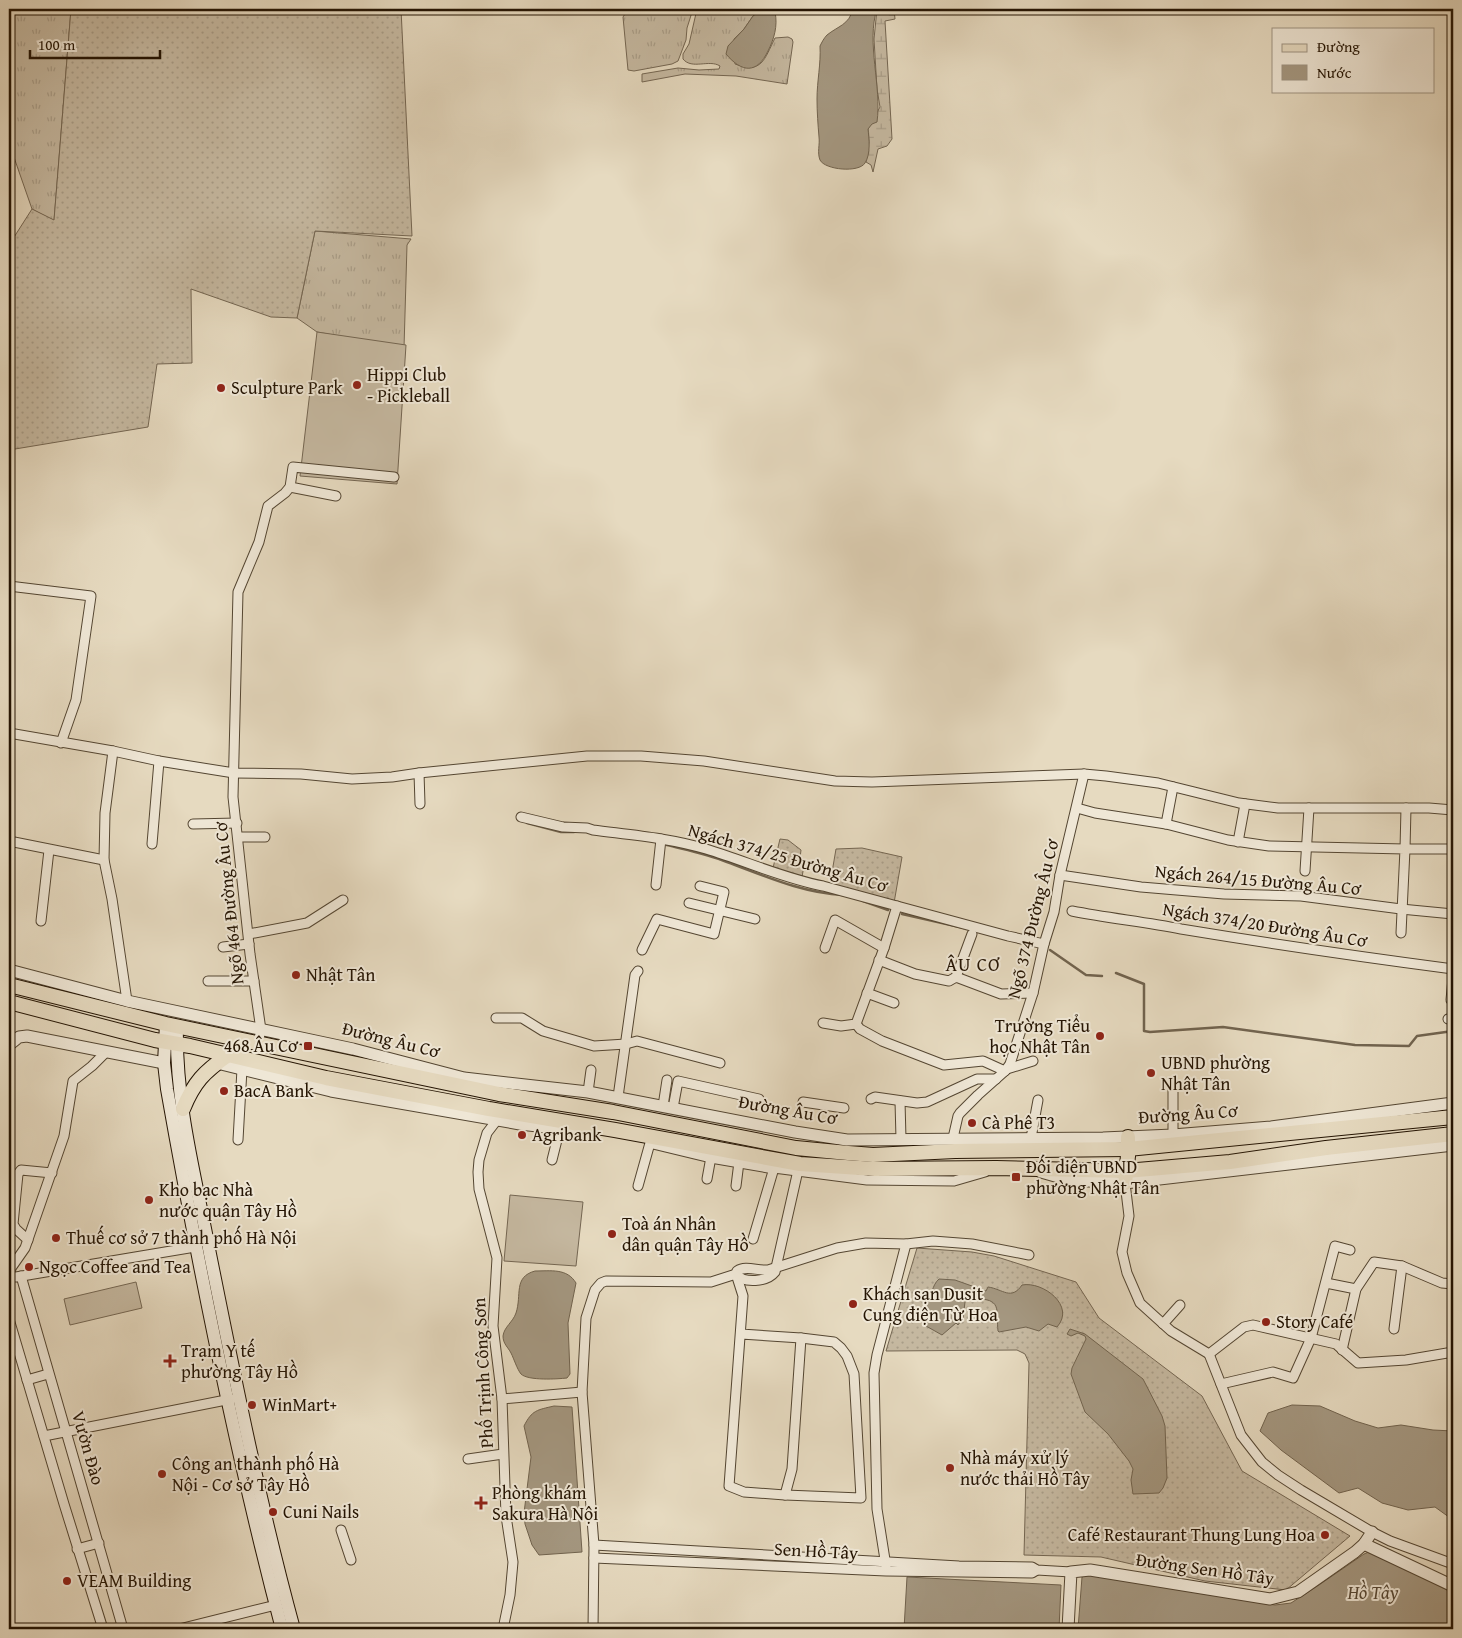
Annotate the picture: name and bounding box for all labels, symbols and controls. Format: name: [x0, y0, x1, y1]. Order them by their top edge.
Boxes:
scale bar: [30, 28, 160, 60]
legend: [1272, 28, 1434, 92]
text: 100 m: [38, 34, 76, 55]
text: Đường: [1317, 36, 1360, 57]
text: Nước: [1317, 62, 1352, 83]
place label: Hippi Club - Pickleball: [367, 361, 450, 409]
place label: Sculpture Park: [231, 374, 344, 401]
marker: Hippi Club - Pickleball: [351, 379, 363, 391]
marker: Sculpture Park: [215, 382, 227, 394]
street label: Ngách 374/25 Đường Âu Cơ: [685, 816, 892, 899]
street label: Ngõ 464 Đường Âu Cơ: [206, 819, 250, 986]
street label: Ngõ 374 Đường Âu Cơ: [1000, 835, 1066, 1002]
street label: Ngách 264/15 Đường Âu Cơ: [1154, 857, 1363, 902]
street label: Ngách 374/20 Đường Âu Cơ: [1161, 895, 1370, 954]
district label: ÂU CƠ: [945, 950, 1001, 978]
place label: Nhật Tân: [306, 961, 375, 988]
marker: Nhật Tân: [290, 969, 302, 981]
place label: Trường Tiểu học Nhật Tân: [989, 1012, 1090, 1060]
street label: Đường Âu Cơ: [339, 1014, 444, 1065]
marker: Trường Tiểu học Nhật Tân: [1094, 1030, 1106, 1042]
place label: 468 Âu Cơ: [224, 1032, 299, 1059]
marker: 468 Âu Cơ: [302, 1040, 314, 1052]
place label: UBND phường Nhật Tân: [1161, 1049, 1270, 1097]
marker: UBND phường Nhật Tân: [1145, 1067, 1157, 1079]
place label: BacA Bank: [234, 1077, 314, 1104]
marker: BacA Bank: [218, 1085, 230, 1097]
street label: Đường Âu Cơ: [737, 1088, 841, 1132]
street label: Đường Âu Cơ: [1137, 1096, 1240, 1130]
place label: Cà Phê T3: [982, 1109, 1055, 1136]
marker: Cà Phê T3: [966, 1117, 978, 1129]
place label: Agribank: [532, 1121, 602, 1148]
marker: Agribank: [516, 1129, 528, 1141]
place label: Đối diện UBND phường Nhật Tân: [1026, 1153, 1160, 1201]
marker: Đối diện UBND phường Nhật Tân: [1010, 1171, 1022, 1183]
place label: Kho bạc Nhà nước quận Tây Hồ: [159, 1176, 297, 1224]
marker: Kho bạc Nhà nước quận Tây Hồ: [143, 1194, 155, 1206]
place label: Toà án Nhân dân quận Tây Hồ: [622, 1210, 749, 1258]
place label: Thuế cơ sở 7 thành phố Hà Nội: [66, 1224, 297, 1251]
marker: Toà án Nhân dân quận Tây Hồ: [606, 1228, 618, 1240]
marker: Thuế cơ sở 7 thành phố Hà Nội: [50, 1232, 62, 1244]
place label: Ngọc Coffee and Tea: [39, 1253, 191, 1280]
marker: Ngọc Coffee and Tea: [23, 1261, 35, 1273]
place label: Khách sạn Dusit Cung điện Từ Hoa: [863, 1280, 998, 1328]
street label: Phố Trịnh Công Sơn: [465, 1297, 500, 1449]
marker: Khách sạn Dusit Cung điện Từ Hoa: [847, 1298, 859, 1310]
place label: Story Café: [1276, 1308, 1353, 1335]
marker: Story Café: [1260, 1316, 1272, 1328]
place label: Trạm Y tế phường Tây Hồ: [181, 1337, 298, 1385]
marker: Trạm Y tế phường Tây Hồ: [163, 1354, 177, 1368]
place label: WinMart+: [262, 1391, 337, 1418]
marker: WinMart+: [246, 1399, 258, 1411]
street label: Vườn Đào: [65, 1408, 112, 1488]
place label: Nhà máy xử lý nước thải Hồ Tây: [960, 1444, 1090, 1492]
place label: Công an thành phố Hà Nội - Cơ sở Tây Hồ: [172, 1450, 340, 1498]
marker: Nhà máy xử lý nước thải Hồ Tây: [944, 1462, 956, 1474]
marker: Công an thành phố Hà Nội - Cơ sở Tây Hồ: [156, 1468, 168, 1480]
place label: Phòng khám Sakura Hà Nội: [492, 1479, 598, 1527]
marker: Phòng khám Sakura Hà Nội: [474, 1496, 488, 1510]
place label: Cuni Nails: [283, 1498, 359, 1525]
marker: Cuni Nails: [267, 1506, 279, 1518]
place label: Café Restaurant Thung Lung Hoa: [1068, 1521, 1315, 1548]
marker: Café Restaurant Thung Lung Hoa: [1319, 1529, 1331, 1541]
street label: Sen Hồ Tây: [773, 1535, 859, 1566]
street label: Đường Sen Hồ Tây: [1134, 1545, 1276, 1592]
place label: VEAM Building: [77, 1567, 191, 1594]
marker: VEAM Building: [61, 1575, 73, 1587]
water label: Hồ Tây: [1346, 1578, 1399, 1606]

